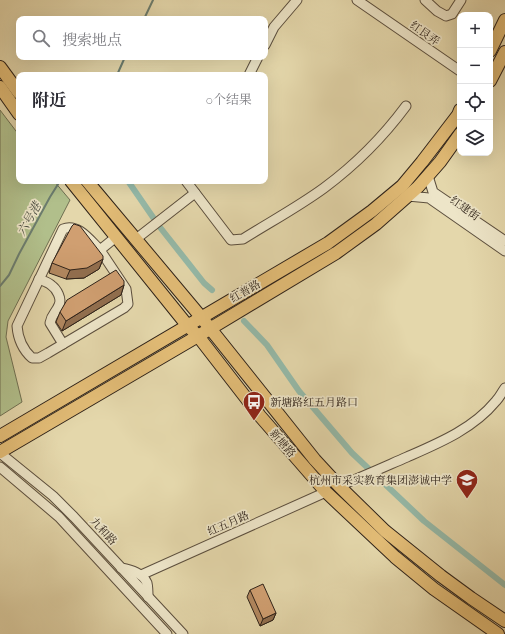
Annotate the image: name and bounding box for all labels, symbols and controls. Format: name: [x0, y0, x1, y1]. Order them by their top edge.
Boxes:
map controls: [457, 12, 493, 156]
button: +: [457, 12, 493, 48]
search box: [16, 16, 268, 60]
street label: 红艮弄: [407, 19, 442, 48]
icon: search: [30, 27, 52, 49]
text: 搜索地点: [62, 31, 122, 49]
button: −: [457, 48, 493, 84]
button: locate: [457, 84, 493, 120]
text: 附近: [32, 90, 66, 110]
text: 0个结果: [206, 92, 252, 107]
button: layers: [457, 120, 493, 156]
street label: 红建街: [447, 194, 482, 223]
water label: 六号港: [14, 198, 45, 238]
street label: 红普路: [228, 278, 263, 305]
bus stop icon: 新塘路红五月路口: [241, 389, 267, 422]
place label: 新塘路红五月路口: [270, 396, 358, 409]
street label: 新塘路: [267, 427, 298, 460]
school or university icon: 杭州市采实教育集团澎诚中学: [454, 467, 480, 500]
place label: 杭州市采实教育集团澎诚中学: [309, 474, 452, 487]
street label: 红五月路: [205, 509, 251, 538]
street label: 九和路: [88, 515, 120, 548]

